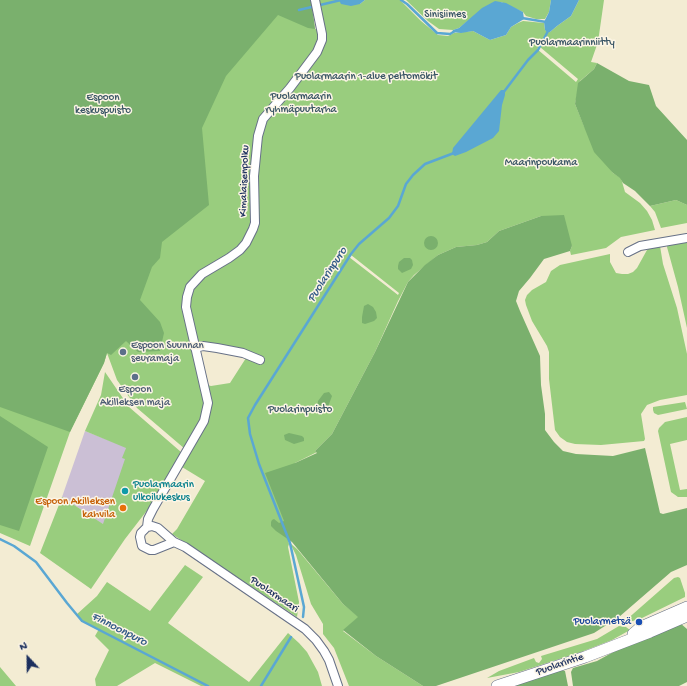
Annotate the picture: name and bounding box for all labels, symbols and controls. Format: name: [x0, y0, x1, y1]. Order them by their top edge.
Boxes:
park label: Sinisiimes: [424, 8, 466, 22]
park label: Puolarmaarinniitty: [529, 36, 615, 50]
park label: Puolarmaarin 1-alue peltomökit: [295, 70, 437, 84]
park label: Puolarmaarin ryhmäpuutarha: [265, 90, 337, 116]
park label: Espoon keskuspuisto: [75, 91, 131, 117]
street label: Kimalaisenpolku: [237, 145, 253, 217]
park label: Maarinpoukama: [505, 156, 577, 170]
water label: Puolarinpuro: [305, 245, 351, 305]
place label: Espoon Suunnan seuramaja: [131, 339, 204, 365]
marker: Espoon Suunnan seuramaja: [118, 347, 128, 357]
marker: Espoon Akilleksen maja: [130, 372, 140, 382]
place label: Espoon Akilleksen maja: [100, 383, 170, 409]
park label: Puolarinpuisto: [268, 403, 332, 417]
place label: Puolarmaarin ulkoilukeskus: [133, 478, 194, 504]
marker: Puolarmaarin ulkoilukeskus: [120, 486, 130, 496]
place label: Espoon Akilleksen kahvila: [35, 495, 115, 521]
marker: Espoon Akilleksen kahvila: [118, 503, 128, 513]
street label: Puolarmaari: [247, 574, 301, 616]
water label: Finnoonpuro: [89, 610, 149, 650]
place label: Puolarmetsä: [574, 615, 631, 629]
marker: Puolarmetsä: [634, 617, 644, 627]
north arrow: [8, 638, 48, 678]
text: N: [18, 640, 29, 654]
street label: Puolarintie: [534, 651, 586, 679]

